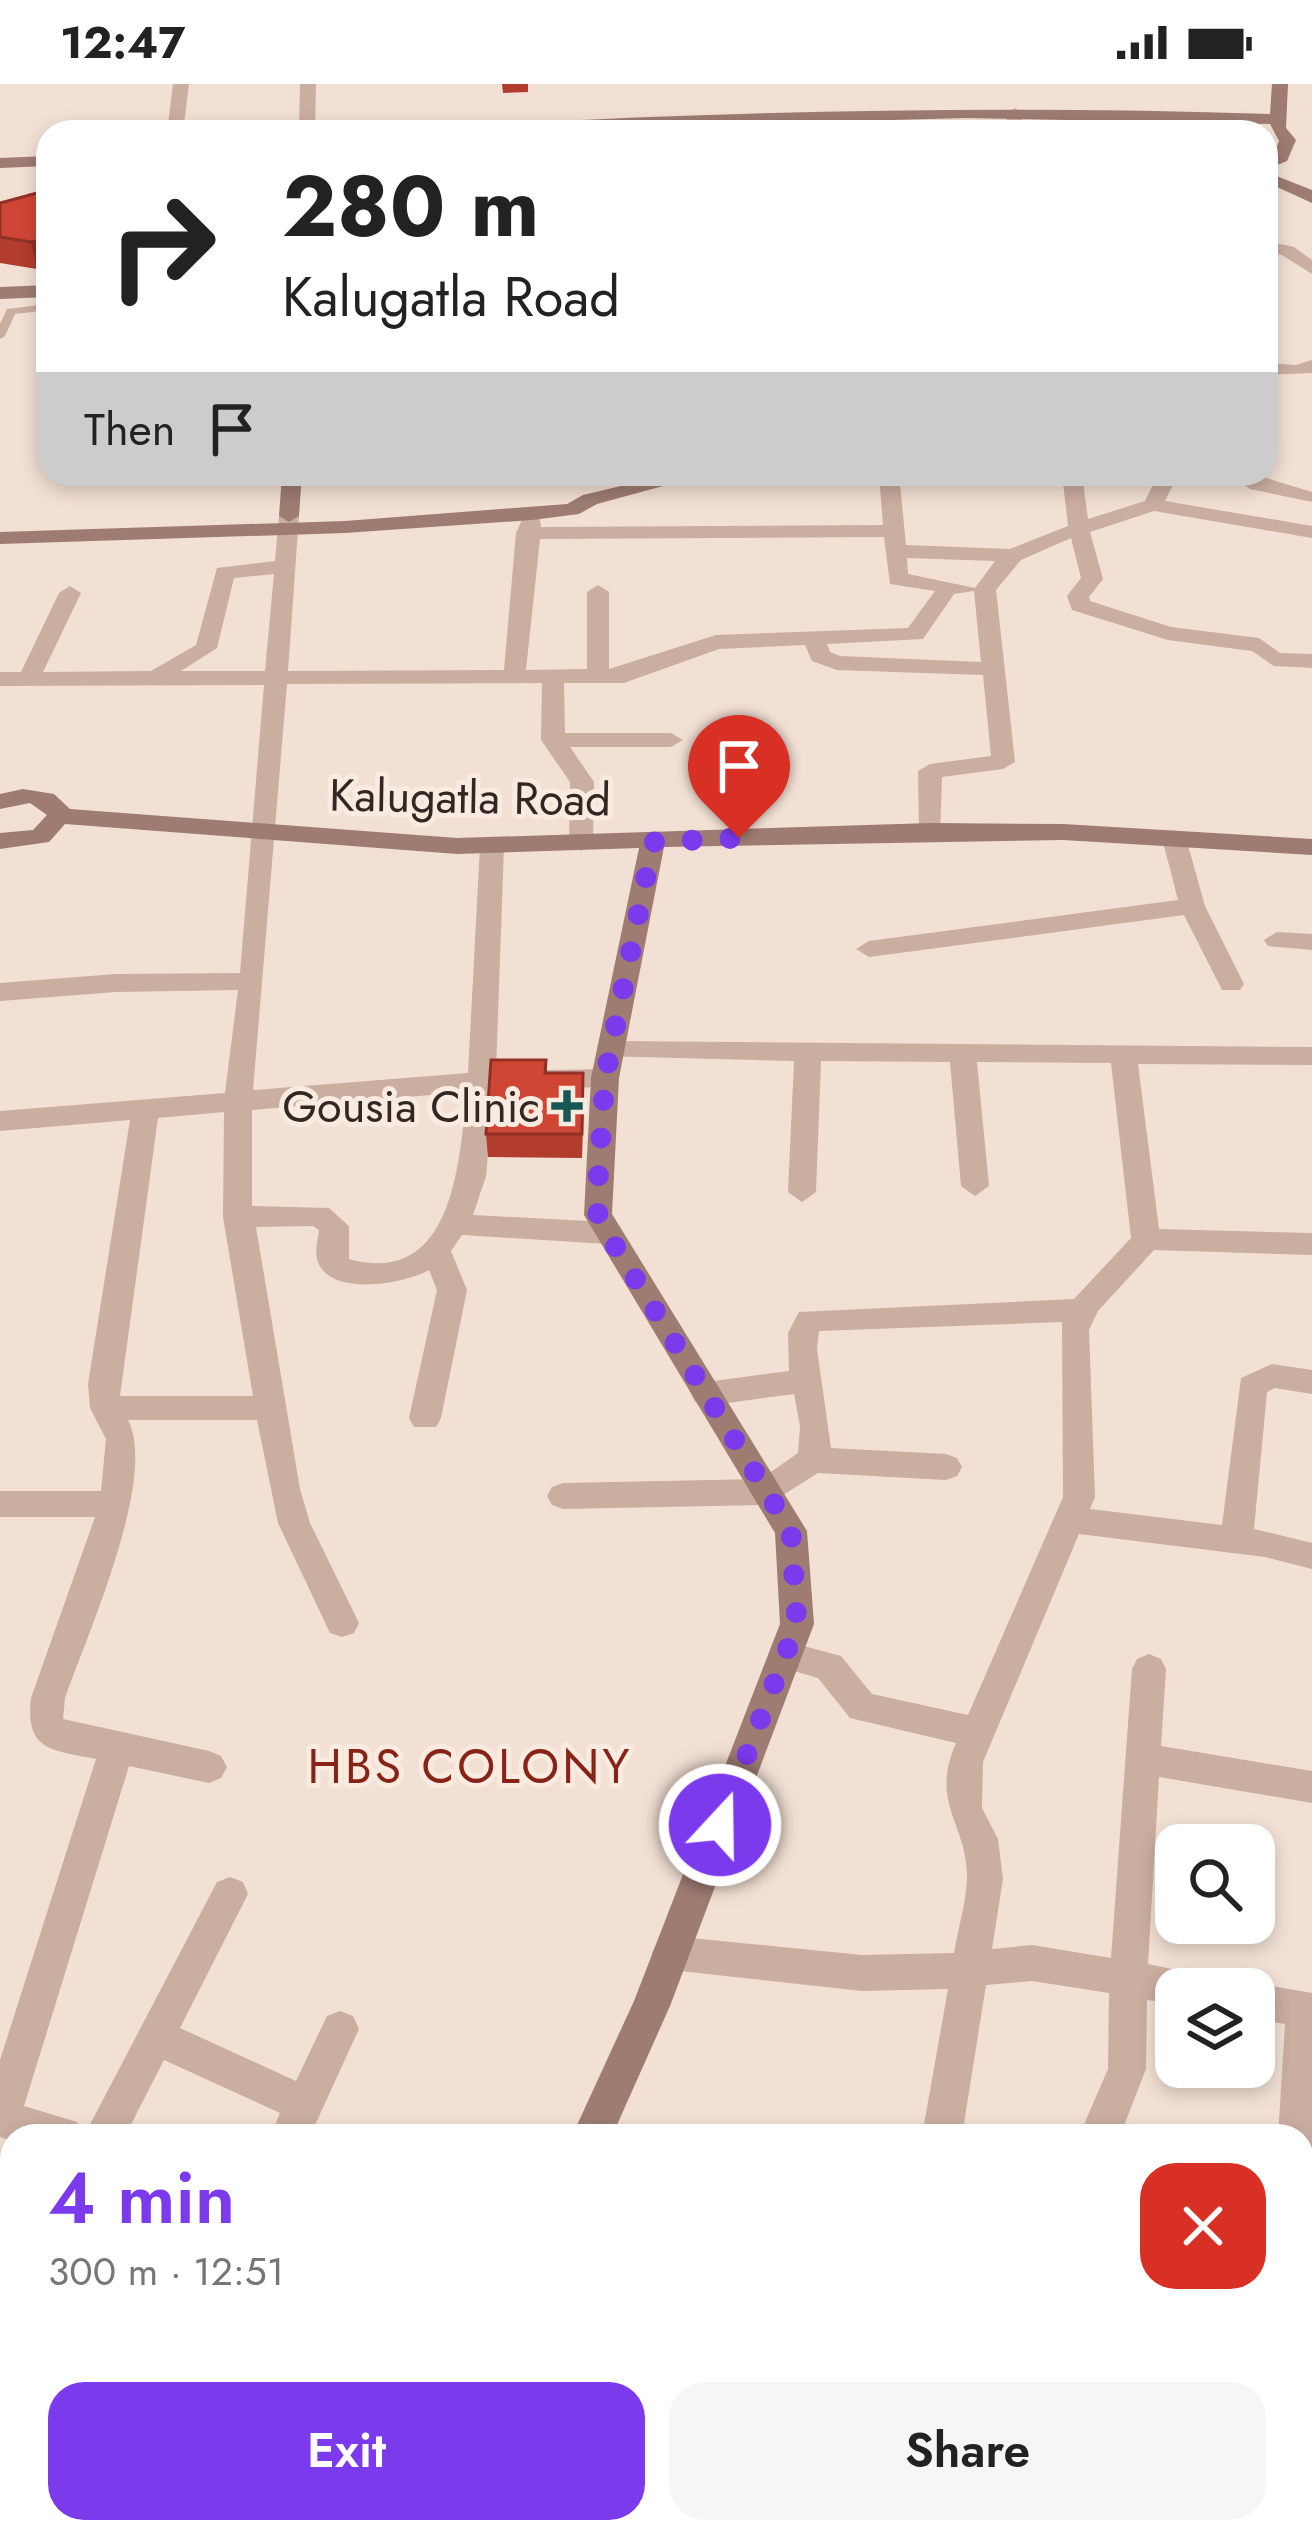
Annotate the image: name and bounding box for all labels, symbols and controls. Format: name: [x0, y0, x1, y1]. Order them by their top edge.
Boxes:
text: 12:47: [60, 10, 185, 75]
text: 280 m: [282, 146, 539, 268]
icon: right: [84, 168, 240, 324]
text: Kalugatla Road: [282, 258, 620, 336]
icon: arrive: [199, 396, 265, 462]
text: Then: [84, 397, 175, 462]
pin: [688, 715, 790, 838]
icon: arrive: [706, 733, 772, 799]
street label: Kalugatla Road: [329, 763, 611, 832]
place label: Gousia Clinic: [282, 1074, 540, 1139]
marker: Gousia Clinic: [551, 1090, 583, 1122]
district label: HBS COLONY: [308, 1732, 632, 1801]
position arrow: [657, 1762, 783, 1888]
map controls: [1155, 1824, 1275, 2088]
button: search: [1155, 1824, 1275, 1944]
button: layers: [1155, 1968, 1275, 2088]
text: 4 min: [48, 2146, 235, 2250]
button: close: [1140, 2163, 1266, 2289]
text: 300 m · 12:51: [48, 2243, 284, 2300]
button: Exit: [48, 2382, 645, 2520]
button: Share: [669, 2382, 1266, 2520]

